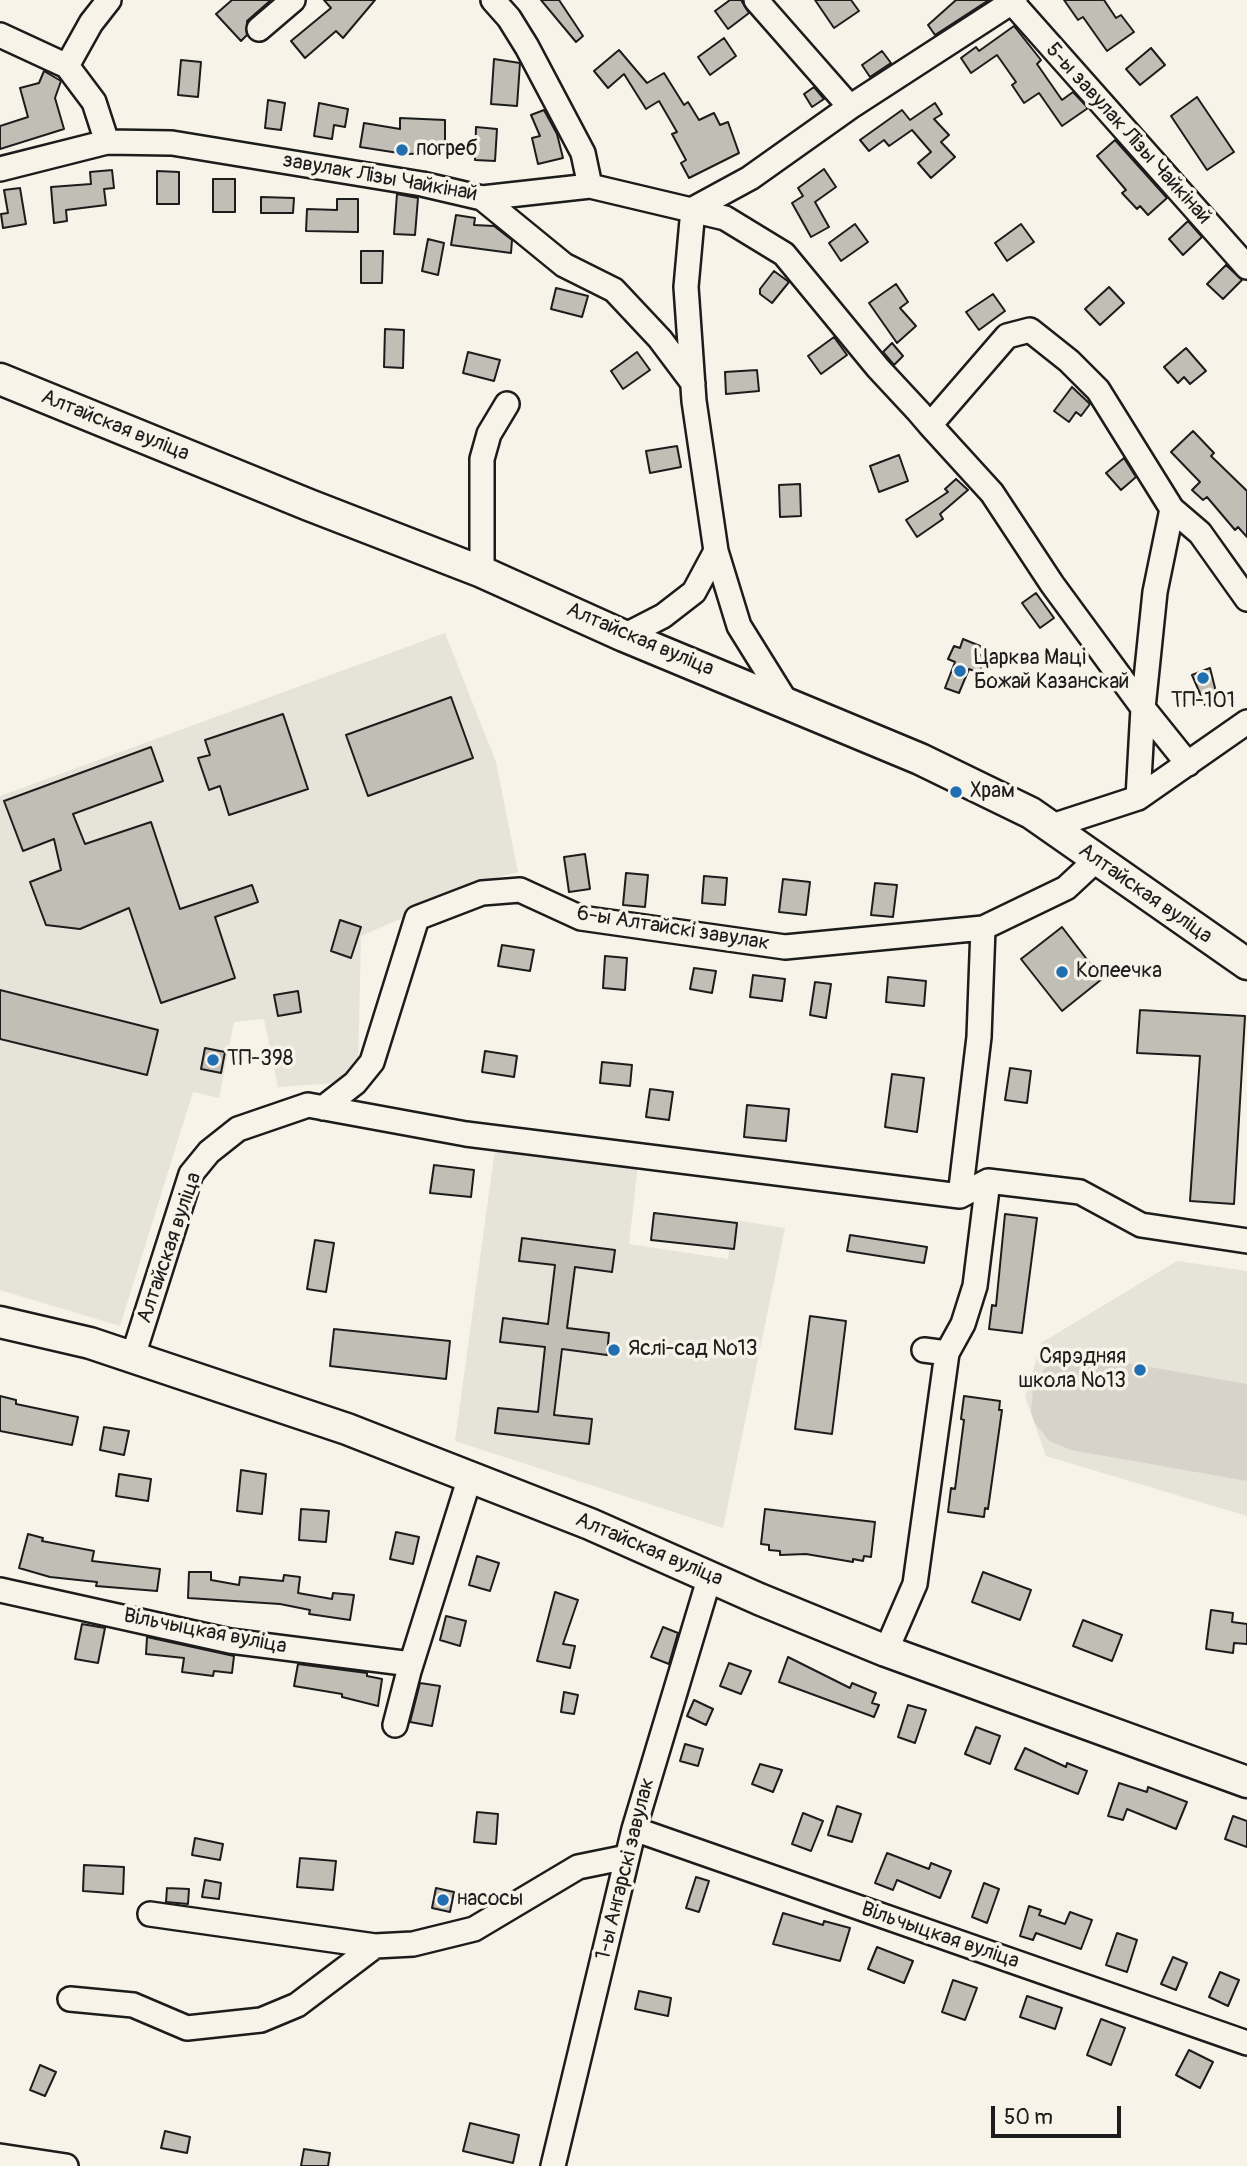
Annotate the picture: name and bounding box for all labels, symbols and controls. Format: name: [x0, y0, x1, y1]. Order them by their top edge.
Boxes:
street label: 5-ы завулак Лізы Чайкінай: [1040, 38, 1216, 230]
place label: погреб: [416, 137, 477, 163]
marker: погреб: [394, 142, 410, 158]
street label: завулак Лізы Чайкінай: [281, 148, 479, 208]
street label: Алтайская вуліца: [37, 385, 193, 467]
street label: Алтайская вуліца: [562, 598, 718, 682]
place label: Царква Маці Божай Казанскай: [974, 646, 1129, 696]
marker: Царква Маці Божай Казанскай: [952, 663, 968, 679]
marker: ТП-101: [1195, 670, 1211, 686]
place label: ТП-101: [1171, 689, 1235, 715]
place label: Храм: [970, 779, 1015, 805]
marker: Храм: [948, 784, 964, 800]
street label: Алтайская вуліца: [1073, 838, 1217, 950]
street label: 6-ы Алтайскі завулак: [575, 901, 771, 957]
place label: Копеечка: [1076, 959, 1162, 985]
marker: Копеечка: [1054, 964, 1070, 980]
place label: ТП-398: [227, 1047, 293, 1073]
marker: ТП-398: [205, 1052, 221, 1068]
street label: Алтайская вуліца: [132, 1169, 208, 1327]
place label: Яслі-сад №13: [628, 1337, 758, 1363]
marker: Яслі-сад №13: [606, 1342, 622, 1358]
place label: Сярэдняя школа №13: [1018, 1345, 1126, 1395]
marker: Сярэдняя школа №13: [1132, 1362, 1148, 1378]
street label: Алтайская вуліца: [571, 1508, 727, 1592]
street label: Вільчыцкая вуліца: [121, 1604, 289, 1660]
street label: 1-ы Ангарскі завулак: [591, 1775, 661, 1963]
place label: насосы: [457, 1887, 523, 1913]
marker: насосы: [435, 1892, 451, 1908]
street label: Вільчыцкая вуліца: [858, 1897, 1022, 1975]
scale bar: [995, 2092, 1124, 2136]
text: 50 m: [1004, 2104, 1053, 2131]

